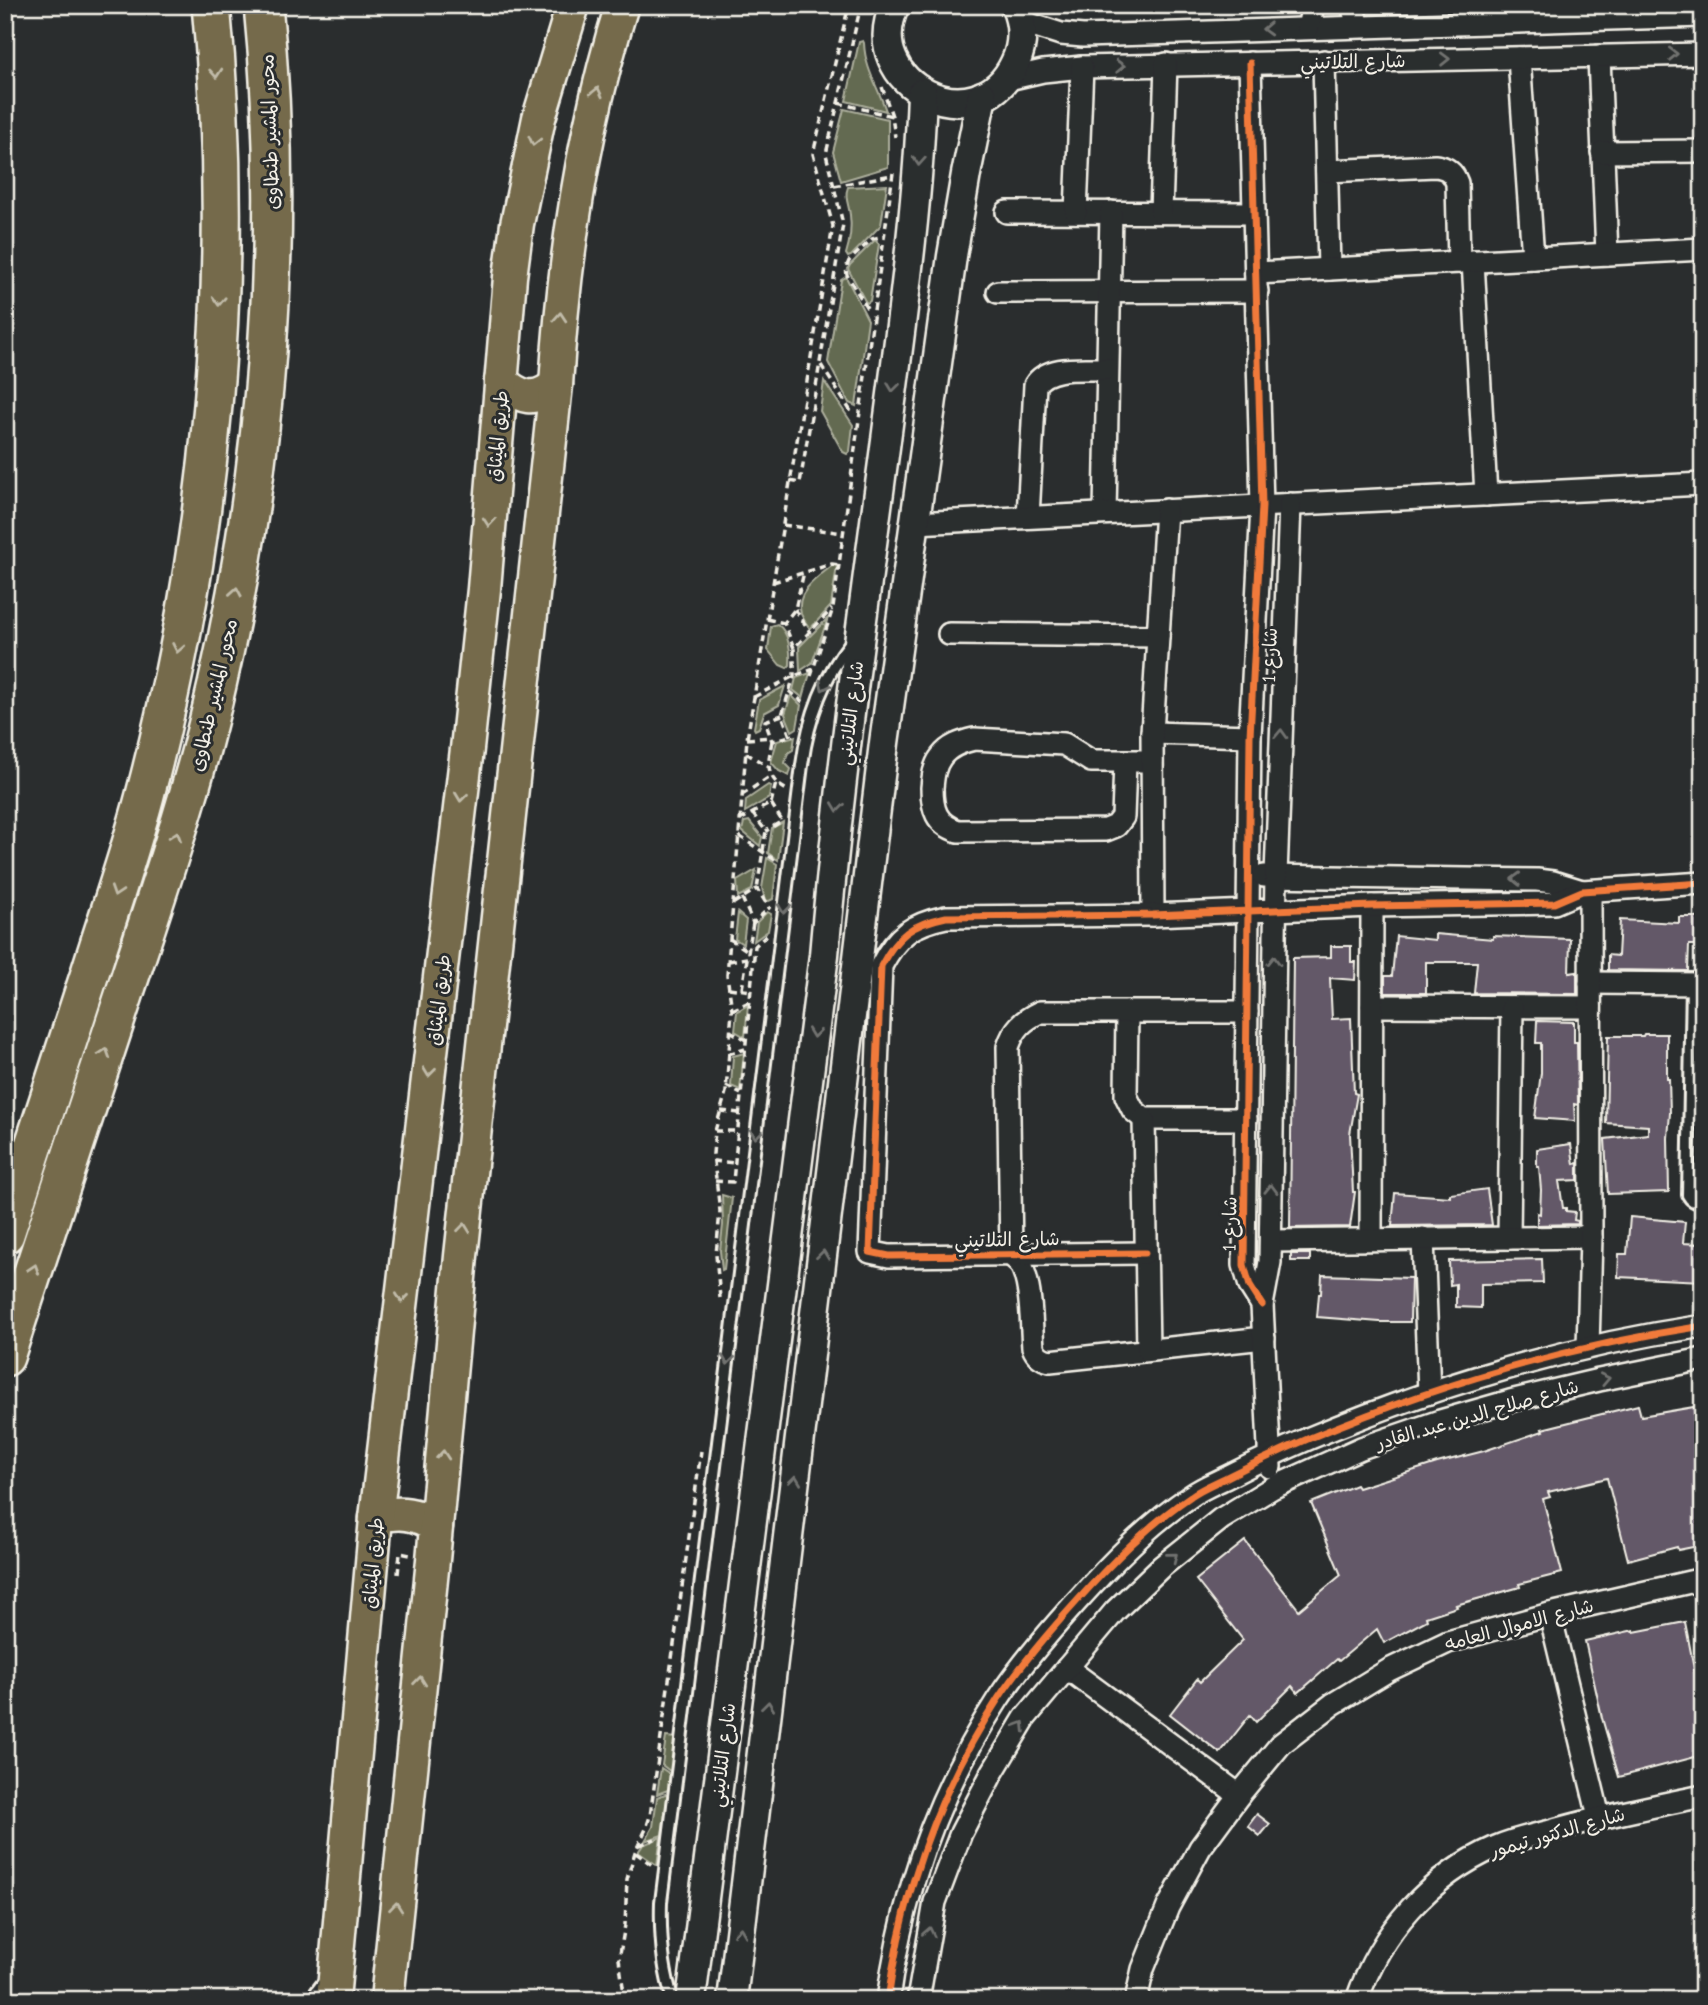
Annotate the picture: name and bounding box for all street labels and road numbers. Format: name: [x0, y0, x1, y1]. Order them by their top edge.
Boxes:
street label: شارع التلاتيني: [1300, 50, 1406, 79]
street label: محور المشير طنطاوى: [256, 54, 284, 210]
street label: طريق الميثاق: [483, 389, 513, 483]
street label: محور المشير طنطاوى: [186, 617, 242, 774]
street label: شارع 1: [1258, 627, 1284, 683]
street label: شارع التلاتيني: [834, 660, 873, 767]
street label: طريق الميثاق: [422, 953, 455, 1047]
street label: شارع 1: [1219, 1196, 1243, 1252]
street label: شارع التلاتيني: [954, 1228, 1060, 1257]
street label: شارع صلاح الدين عبد القادر: [1371, 1375, 1582, 1457]
street label: طريق الميثاق: [358, 1516, 388, 1610]
street label: شارع الاموال العامه: [1442, 1595, 1597, 1657]
street label: شارع التلاتيني: [706, 1702, 745, 1809]
street label: شارع الدكتور تيمور: [1486, 1803, 1628, 1865]

